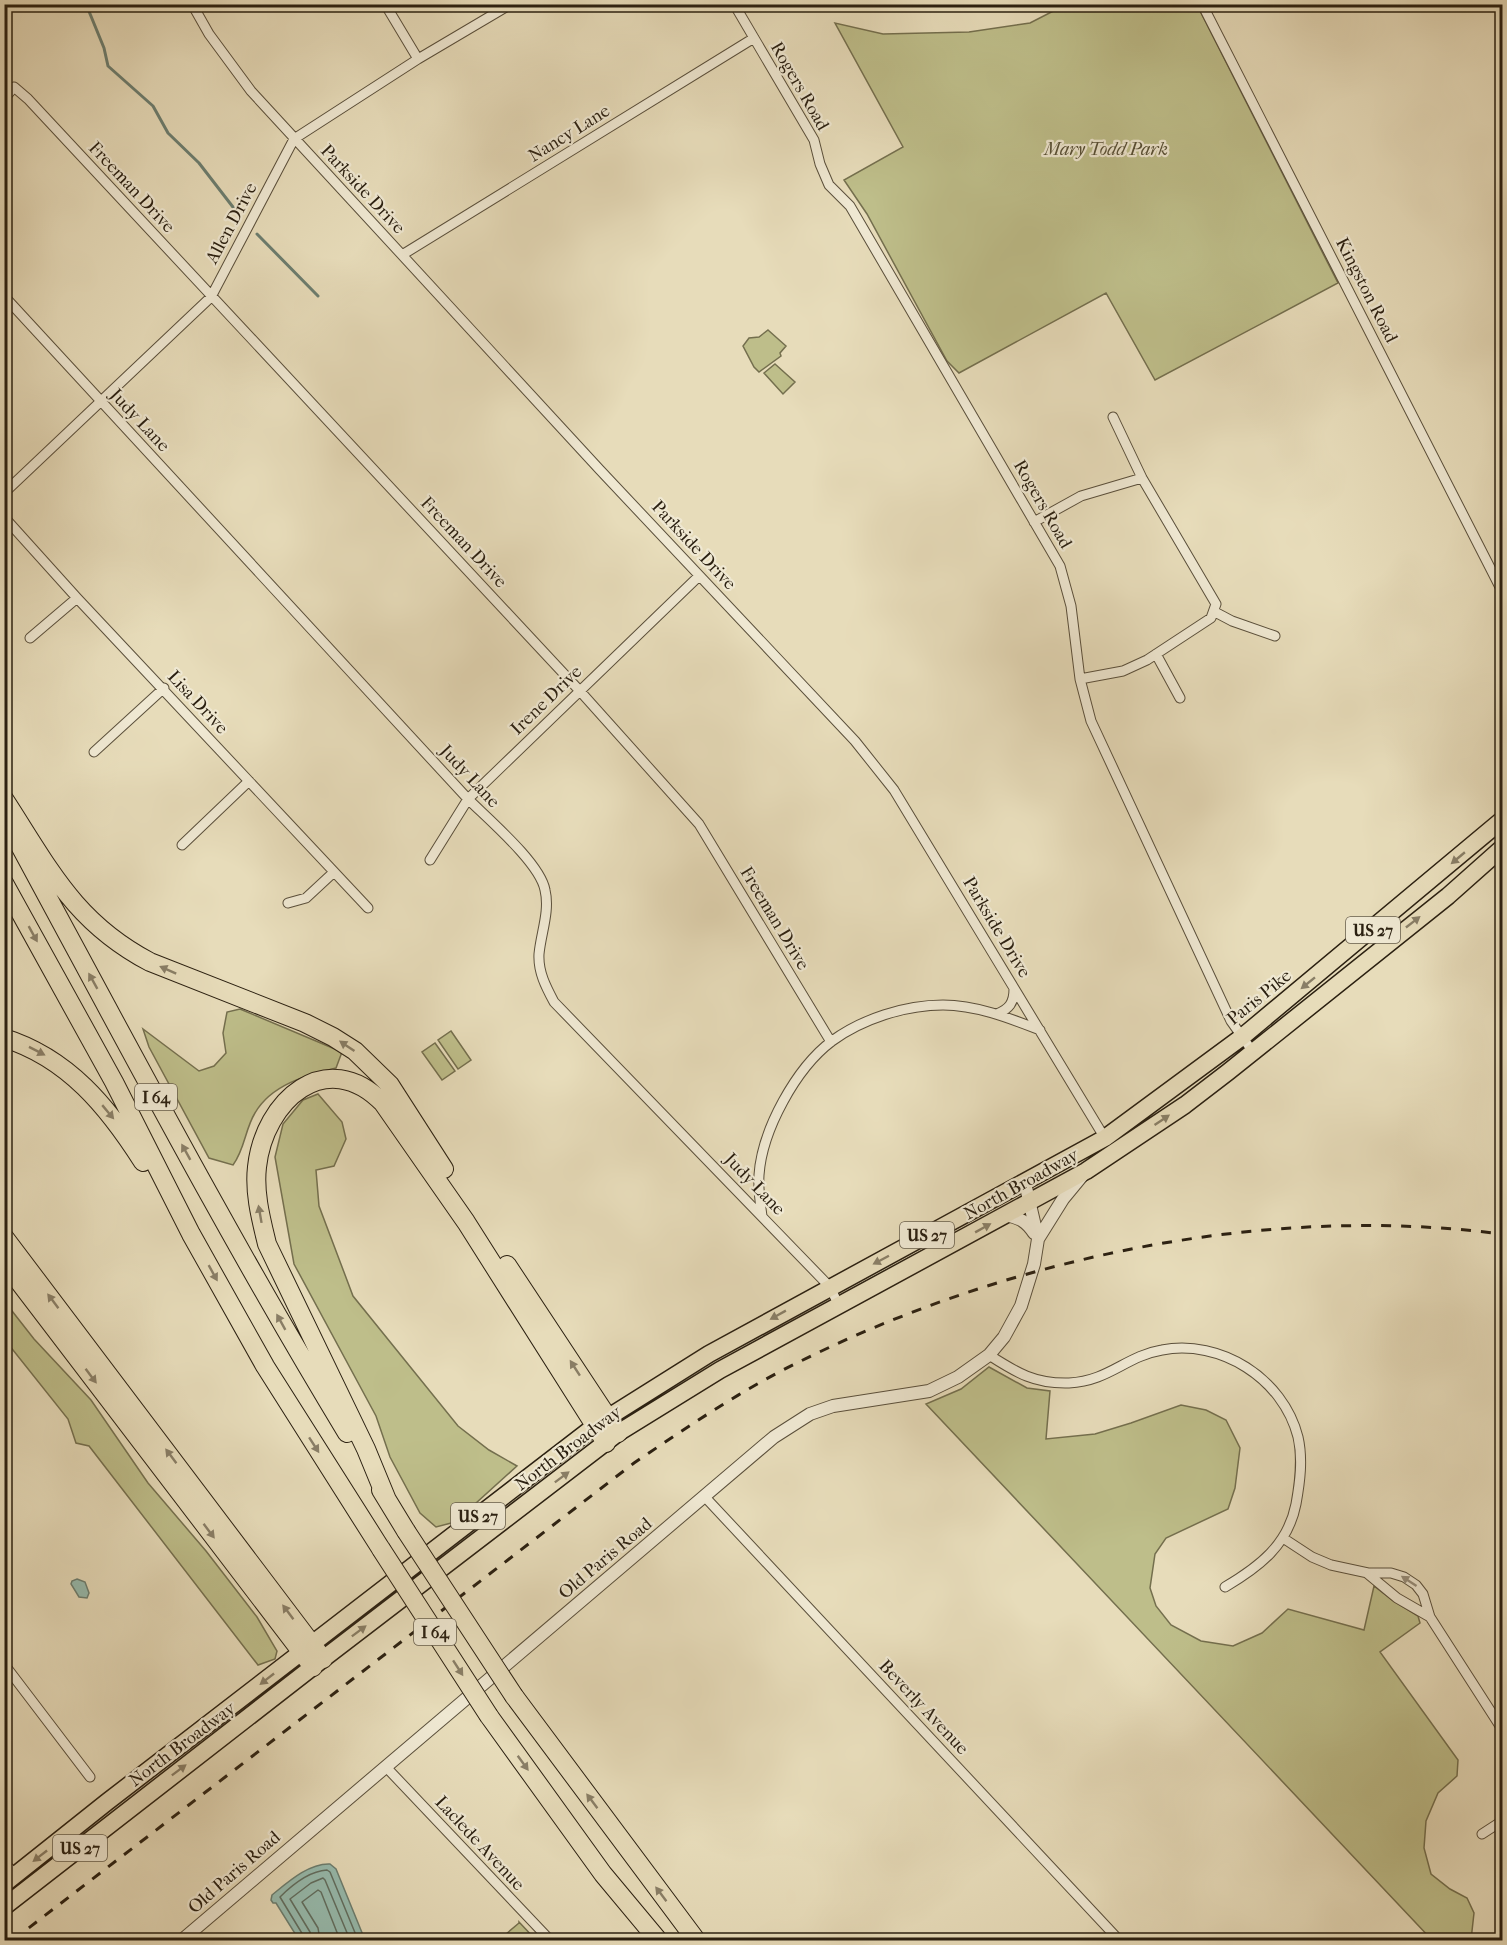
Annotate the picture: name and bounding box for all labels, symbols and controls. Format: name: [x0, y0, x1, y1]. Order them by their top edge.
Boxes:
street label: Rogers Road: [766, 38, 833, 134]
street label: Nancy Lane: [525, 100, 614, 167]
street label: Freeman Drive: [84, 138, 179, 237]
park label: Mary Todd Park: [1042, 139, 1168, 160]
street label: Parkside Drive: [316, 140, 409, 238]
street label: Allen Drive: [201, 179, 262, 268]
street label: Kingston Road: [1331, 234, 1402, 346]
street label: Judy Lane: [104, 383, 174, 456]
street label: Rogers Road: [1009, 456, 1076, 552]
street label: Freeman Drive: [416, 493, 511, 592]
street label: Parkside Drive: [647, 496, 740, 594]
street label: Irene Drive: [506, 661, 586, 739]
street label: Lisa Drive: [163, 666, 232, 738]
street label: Judy Lane: [434, 739, 504, 812]
one-way arrow: [1451, 851, 1466, 864]
street label: Freeman Drive: [736, 863, 814, 974]
street label: Parkside Drive: [958, 873, 1035, 982]
road number: US 27: [1346, 917, 1400, 943]
one-way arrow: [1406, 917, 1421, 929]
one-way arrow: [28, 926, 38, 943]
one-way arrow: [159, 965, 176, 974]
street label: Paris Pike: [1223, 965, 1296, 1030]
one-way arrow: [88, 972, 98, 989]
one-way arrow: [1301, 976, 1316, 989]
one-way arrow: [339, 1040, 355, 1051]
one-way arrow: [29, 1047, 46, 1056]
road number: I 64: [135, 1084, 177, 1110]
one-way arrow: [102, 1104, 115, 1120]
one-way arrow: [1153, 1114, 1169, 1126]
one-way arrow: [181, 1143, 191, 1160]
street label: North Broadway: [960, 1144, 1083, 1225]
street label: Judy Lane: [719, 1148, 789, 1220]
one-way arrow: [256, 1205, 265, 1224]
road number: US 27: [900, 1222, 954, 1248]
one-way arrow: [974, 1223, 991, 1233]
one-way arrow: [872, 1255, 889, 1265]
one-way arrow: [208, 1265, 218, 1282]
one-way arrow: [47, 1293, 59, 1309]
one-way arrow: [770, 1310, 787, 1320]
one-way arrow: [276, 1314, 287, 1330]
one-way arrow: [569, 1361, 581, 1377]
one-way arrow: [84, 1368, 96, 1383]
street label: North Broadway: [511, 1401, 627, 1495]
one-way arrow: [308, 1437, 319, 1453]
one-way arrow: [165, 1448, 178, 1464]
one-way arrow: [554, 1471, 569, 1483]
road number: US 27: [451, 1503, 505, 1529]
street label: Old Paris Road: [554, 1513, 656, 1603]
one-way arrow: [202, 1523, 215, 1539]
one-way arrow: [1400, 1576, 1417, 1587]
one-way arrow: [282, 1604, 294, 1620]
road number: I 64: [414, 1619, 456, 1645]
one-way arrow: [351, 1625, 367, 1637]
street label: Beverly Avenue: [874, 1656, 973, 1759]
one-way arrow: [453, 1660, 464, 1677]
one-way arrow: [260, 1672, 275, 1684]
street label: North Broadway: [125, 1697, 241, 1791]
one-way arrow: [517, 1755, 529, 1771]
one-way arrow: [172, 1765, 187, 1777]
street label: Laclede Avenue: [431, 1792, 529, 1895]
one-way arrow: [586, 1794, 598, 1809]
street label: Old Paris Road: [184, 1826, 285, 1918]
road number: US 27: [53, 1835, 107, 1861]
one-way arrow: [33, 1849, 48, 1861]
one-way arrow: [655, 1887, 667, 1903]

